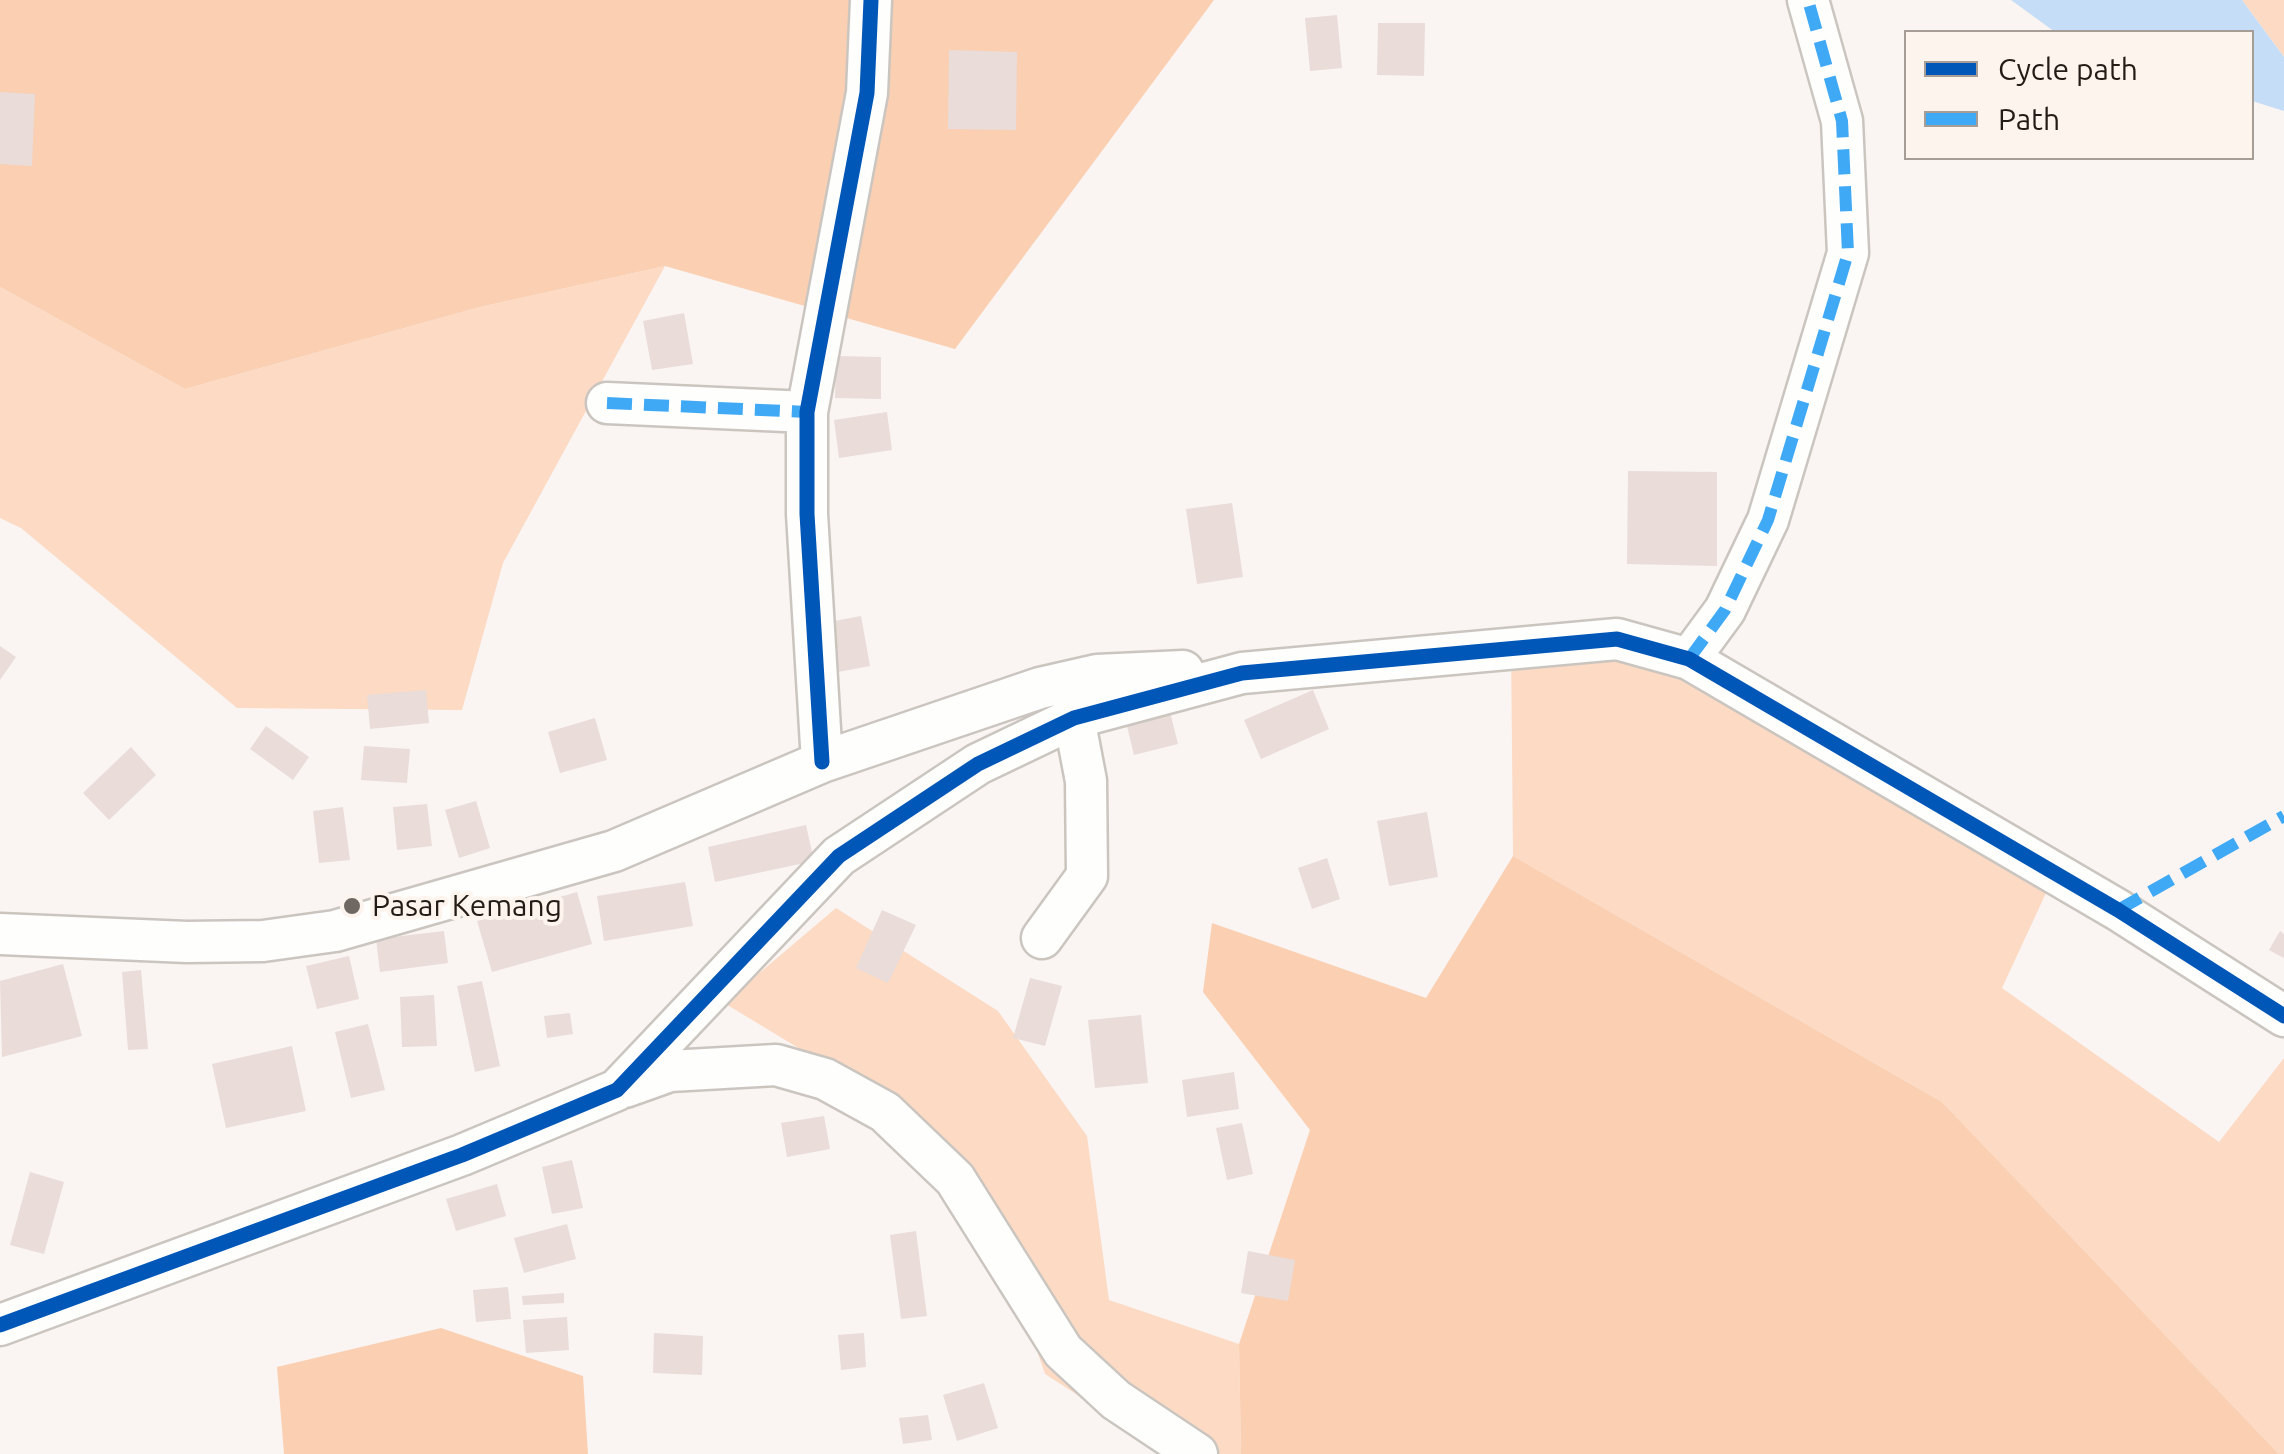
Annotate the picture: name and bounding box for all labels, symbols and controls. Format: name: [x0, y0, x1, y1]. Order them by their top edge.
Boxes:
legend: [1904, 30, 2254, 160]
text: Cycle path: [1998, 52, 2138, 86]
text: Path: [1998, 102, 2060, 136]
place label: Pasar Kemang: [372, 888, 562, 924]
marker: Pasar Kemang: [341, 895, 363, 917]

